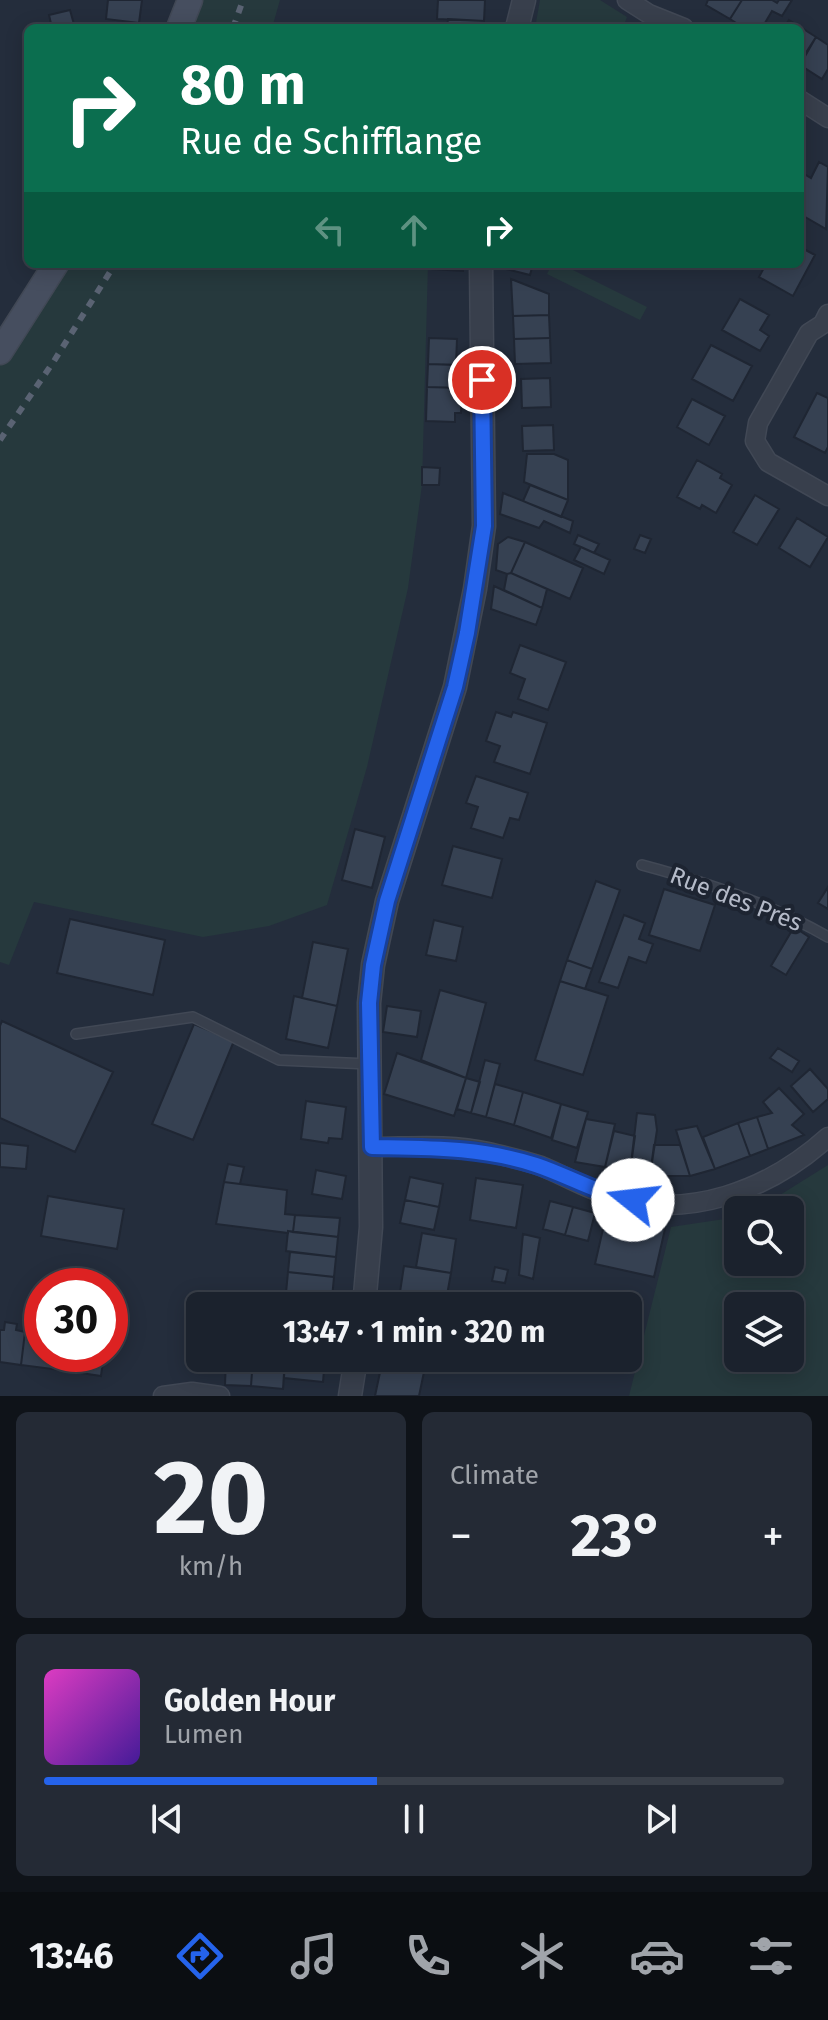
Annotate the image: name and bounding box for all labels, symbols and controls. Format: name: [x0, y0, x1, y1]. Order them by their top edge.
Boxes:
text: 80 m: [180, 52, 306, 119]
icon: right: [48, 56, 152, 160]
text: Rue de Schifflange: [180, 120, 482, 164]
icon: left: [308, 208, 352, 252]
icon: ahead: [392, 208, 436, 252]
icon: right: [476, 208, 520, 252]
pin: [448, 346, 516, 414]
icon: arrive: [460, 358, 504, 402]
street label: Rue des Prés: [666, 861, 806, 937]
position arrow: [591, 1158, 675, 1242]
map controls: [724, 1196, 804, 1372]
button: search: [724, 1196, 804, 1276]
speed limit sign: 30: [24, 1268, 128, 1372]
button: layers: [724, 1292, 804, 1372]
text: 13:47 · 1 min · 320 m: [283, 1314, 545, 1350]
text: 20: [154, 1436, 268, 1561]
text: Climate: [450, 1460, 539, 1491]
text: 23°: [570, 1500, 664, 1572]
text: −: [450, 1510, 472, 1563]
text: +: [762, 1510, 784, 1563]
text: km/h: [179, 1551, 243, 1582]
text: Golden Hour: [164, 1683, 335, 1719]
text: Lumen: [164, 1719, 243, 1750]
icon: previous: [145, 1797, 189, 1841]
icon: pause: [392, 1797, 436, 1841]
icon: next: [639, 1797, 683, 1841]
icon: directions: [172, 1928, 228, 1984]
icon: music: [286, 1928, 342, 1984]
icon: phone: [400, 1928, 456, 1984]
icon: climate: [514, 1928, 570, 1984]
icon: car: [629, 1928, 685, 1984]
icon: filters: [743, 1928, 799, 1984]
text: 13:46: [29, 1934, 114, 1978]

